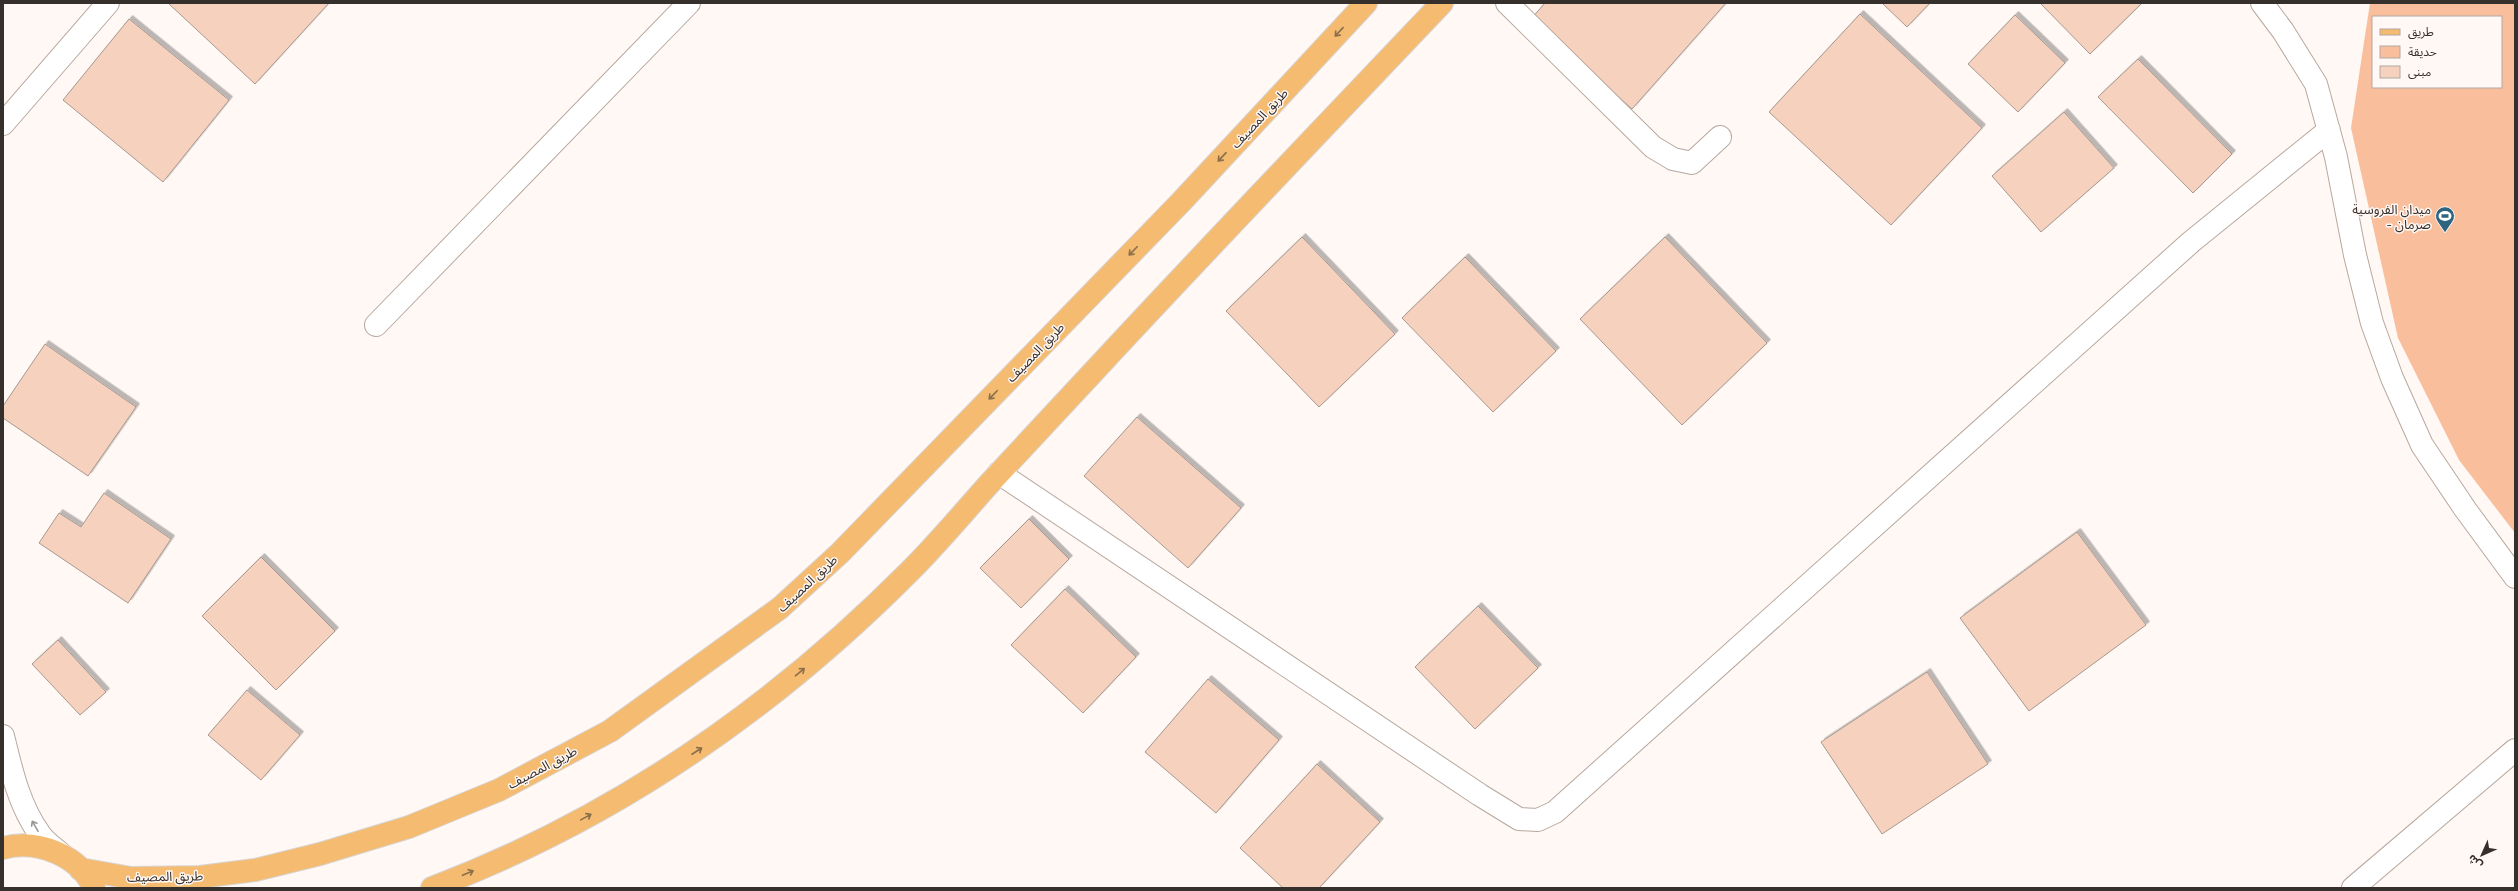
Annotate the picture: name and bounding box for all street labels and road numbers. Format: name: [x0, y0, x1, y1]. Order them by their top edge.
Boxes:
street label: طريق المصيف: [1227, 85, 1292, 152]
street label: طريق المصيف: [1003, 319, 1068, 386]
street label: طريق المصيف: [774, 551, 841, 616]
street label: طريق المصيف: [505, 742, 580, 793]
street label: طريق المصيف: [127, 867, 203, 886]

